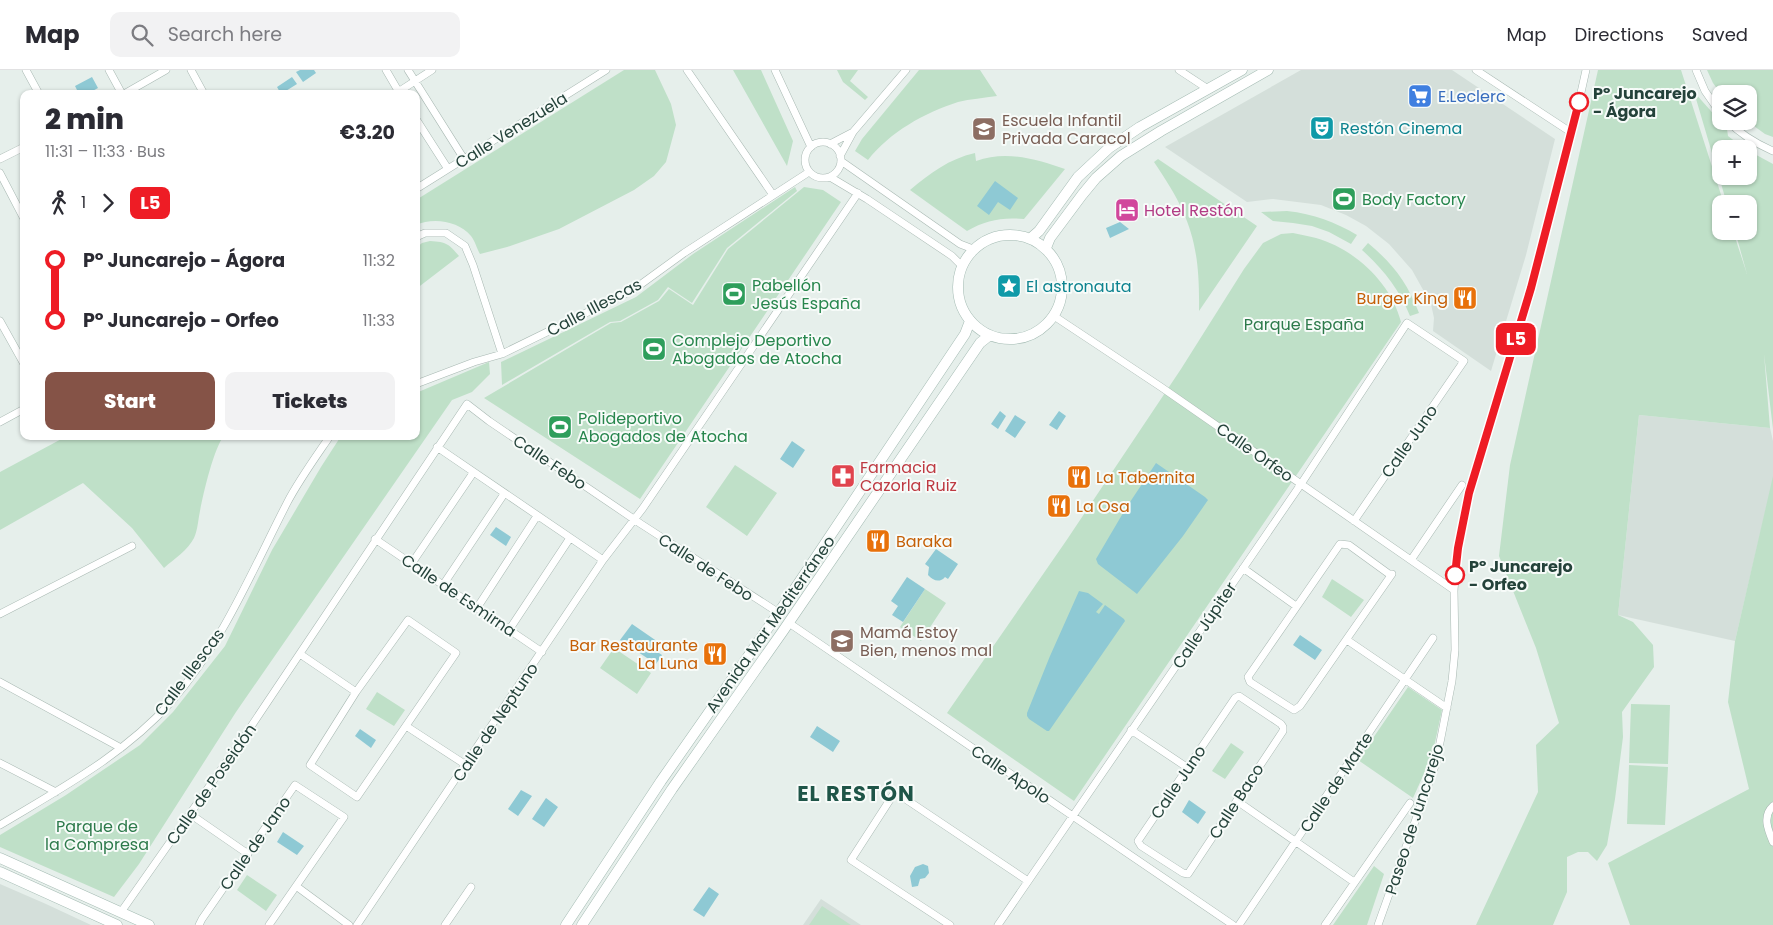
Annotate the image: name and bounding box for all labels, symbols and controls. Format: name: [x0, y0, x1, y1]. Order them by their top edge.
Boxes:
search box: [110, 12, 460, 57]
text: Map: [25, 18, 80, 51]
icon: search: [128, 21, 156, 49]
text: Search here: [168, 21, 282, 48]
text: Map: [1507, 22, 1546, 47]
text: Directions: [1574, 22, 1664, 47]
text: Saved: [1692, 22, 1748, 47]
place label: Pº Juncarejo - Ágora: [1593, 82, 1697, 123]
supermarket icon: E.Leclerc: [1407, 83, 1433, 109]
place label: E.Leclerc: [1438, 85, 1506, 108]
map controls: [1712, 85, 1757, 240]
button: layers: [1712, 85, 1757, 130]
street label: Calle Venezuela: [451, 87, 572, 174]
marker: Pº Juncarejo - Ágora: [1569, 92, 1589, 112]
text: 2 min: [45, 100, 124, 139]
place label: Escuela Infantil Privada Caracol: [1002, 109, 1131, 150]
theatre icon: Restón Cinema: [1309, 115, 1335, 141]
school or university icon: Escuela Infantil Privada Caracol: [971, 116, 997, 142]
place label: Restón Cinema: [1340, 117, 1462, 140]
text: €3.20: [340, 119, 395, 146]
text: 11:31 – 11:33 · Bus: [45, 140, 165, 163]
button: +: [1712, 140, 1757, 185]
sports icon: Body Factory: [1331, 186, 1357, 212]
place label: Body Factory: [1362, 188, 1466, 211]
icon: walk: [45, 189, 73, 217]
icon: forward: [94, 189, 122, 217]
text: L5: [140, 190, 160, 215]
text: 1: [81, 191, 86, 214]
button: −: [1712, 195, 1757, 240]
hotel icon: Hotel Restón: [1114, 197, 1140, 223]
place label: Hotel Restón: [1144, 199, 1244, 222]
text: Pº Juncarejo - Ágora: [83, 247, 285, 274]
text: 11:32: [363, 249, 395, 272]
street label: Calle Illescas: [543, 273, 646, 342]
place icon: El astronauta: [996, 273, 1022, 299]
place label: Pabellón Jesús España: [752, 274, 861, 315]
place label: El astronauta: [1026, 275, 1132, 298]
sports icon: Pabellón Jesús España: [721, 281, 747, 307]
restaurant icon: Burger King: [1452, 285, 1478, 311]
place label: Burger King: [1356, 287, 1448, 310]
text: Pº Juncarejo - Orfeo: [83, 307, 279, 334]
text: 11:33: [363, 309, 395, 332]
park label: Parque España: [1244, 313, 1364, 336]
line badge: L5: [1494, 323, 1538, 355]
text: L5: [1506, 326, 1526, 351]
place label: Complejo Deportivo Abogados de Atocha: [672, 329, 842, 370]
sports icon: Complejo Deportivo Abogados de Atocha: [641, 336, 667, 362]
button: Start: [45, 372, 215, 430]
button: Tickets: [225, 372, 395, 430]
street label: Calle Juno: [1376, 400, 1443, 482]
place label: Polideportivo Abogados de Atocha: [578, 407, 748, 448]
sports icon: Polideportivo Abogados de Atocha: [547, 414, 573, 440]
street label: Calle Orfeo: [1212, 417, 1298, 487]
street label: Calle Febo: [508, 429, 591, 496]
place label: Farmacia Cazorla Ruiz: [860, 456, 957, 497]
pharmacy icon: Farmacia Cazorla Ruiz: [830, 463, 856, 489]
restaurant icon: La Tabernita: [1066, 464, 1092, 490]
place label: La Tabernita: [1096, 466, 1195, 489]
restaurant icon: La Osa: [1046, 493, 1072, 519]
place label: La Osa: [1076, 495, 1130, 518]
street label: Calle de Febo: [654, 528, 758, 607]
restaurant icon: Baraka: [865, 528, 891, 554]
place label: Baraka: [896, 530, 952, 553]
street label: Avenida Mar Mediterráneo: [700, 531, 841, 718]
street label: Calle de Esmirna: [397, 548, 521, 642]
place label: Pº Juncarejo - Orfeo: [1469, 555, 1573, 596]
marker: Pº Juncarejo - Orfeo: [1445, 565, 1465, 585]
street label: Calle Júpiter: [1167, 577, 1242, 673]
place label: Mamá Estoy Bien, menos mal: [860, 621, 992, 662]
street label: Calle Illescas: [149, 624, 230, 721]
school or university icon: Mamá Estoy Bien, menos mal: [829, 628, 855, 654]
place label: Bar Restaurante La Luna: [569, 634, 698, 675]
restaurant icon: Bar Restaurante La Luna: [702, 641, 728, 667]
street label: Calle de Neptuno: [447, 658, 544, 786]
street label: Calle de Poseidón: [161, 719, 262, 850]
street label: Calle de Marte: [1294, 727, 1379, 837]
street label: Calle Apolo: [966, 739, 1055, 809]
street label: Calle Juno: [1145, 741, 1212, 824]
street label: Paseo de Juncarejo: [1379, 741, 1450, 898]
street label: Calle Baco: [1203, 759, 1269, 844]
district label: EL RESTÓN: [797, 779, 915, 808]
street label: Calle de Jano: [214, 792, 296, 895]
park label: Parque de la Compresa: [45, 815, 149, 856]

